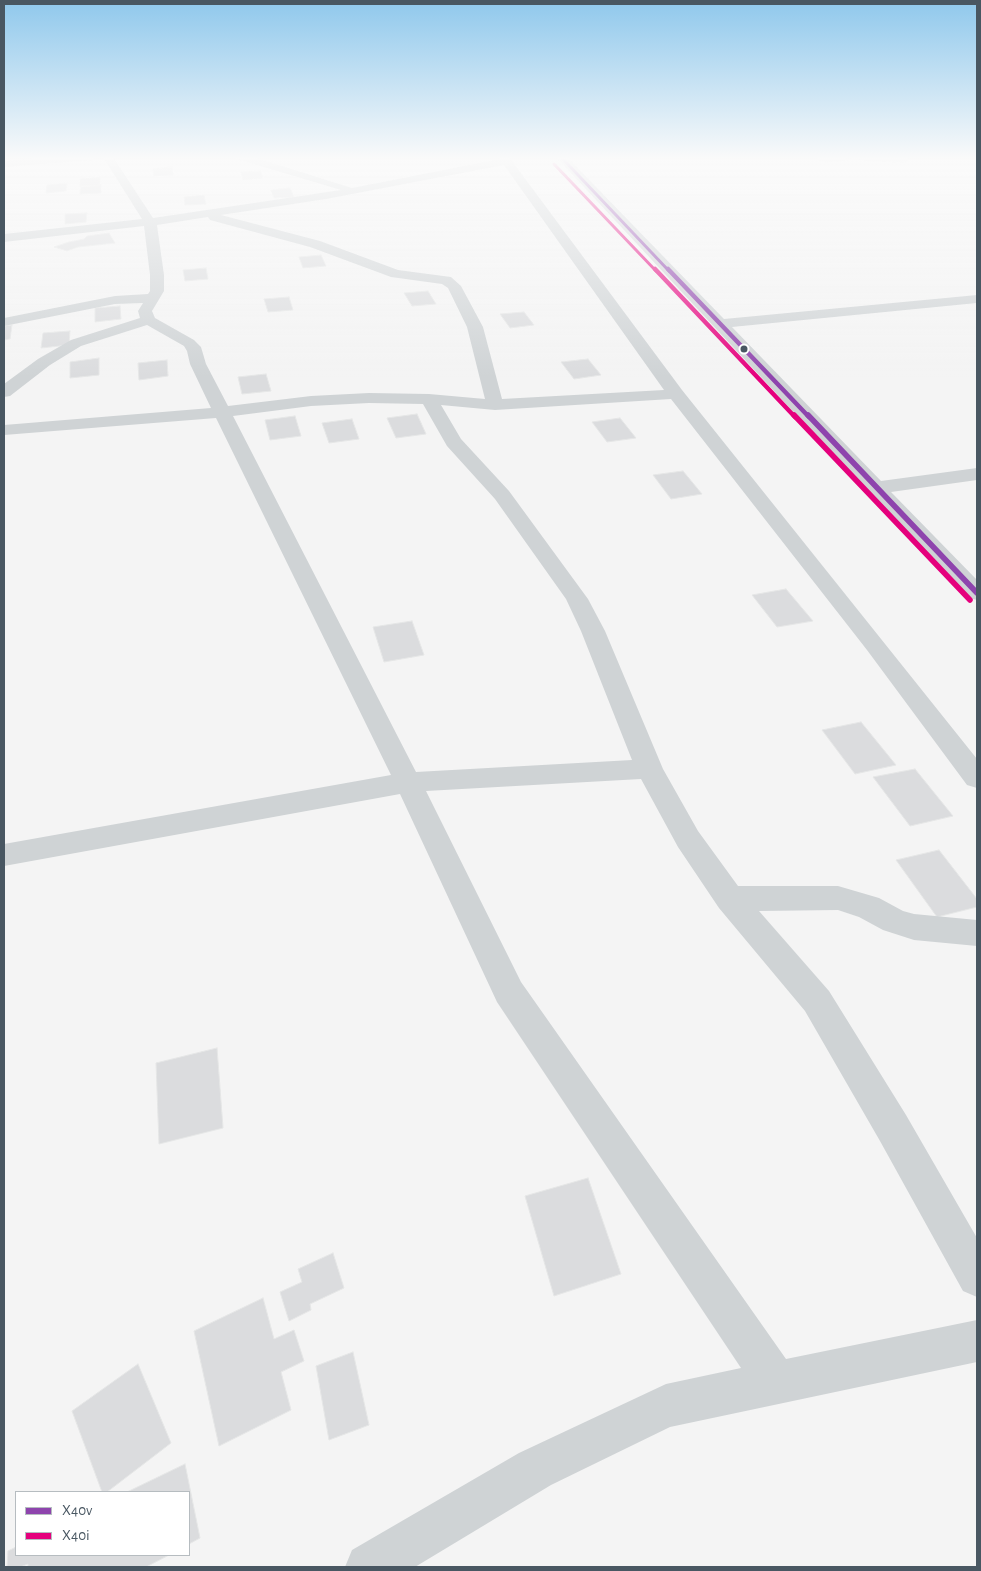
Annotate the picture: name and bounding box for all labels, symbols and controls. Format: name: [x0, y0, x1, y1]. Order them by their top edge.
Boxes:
unlabelled marker: [739, 344, 749, 354]
legend: [15, 1491, 190, 1556]
text: X40v: [62, 1503, 92, 1518]
text: X40i: [62, 1528, 90, 1543]

